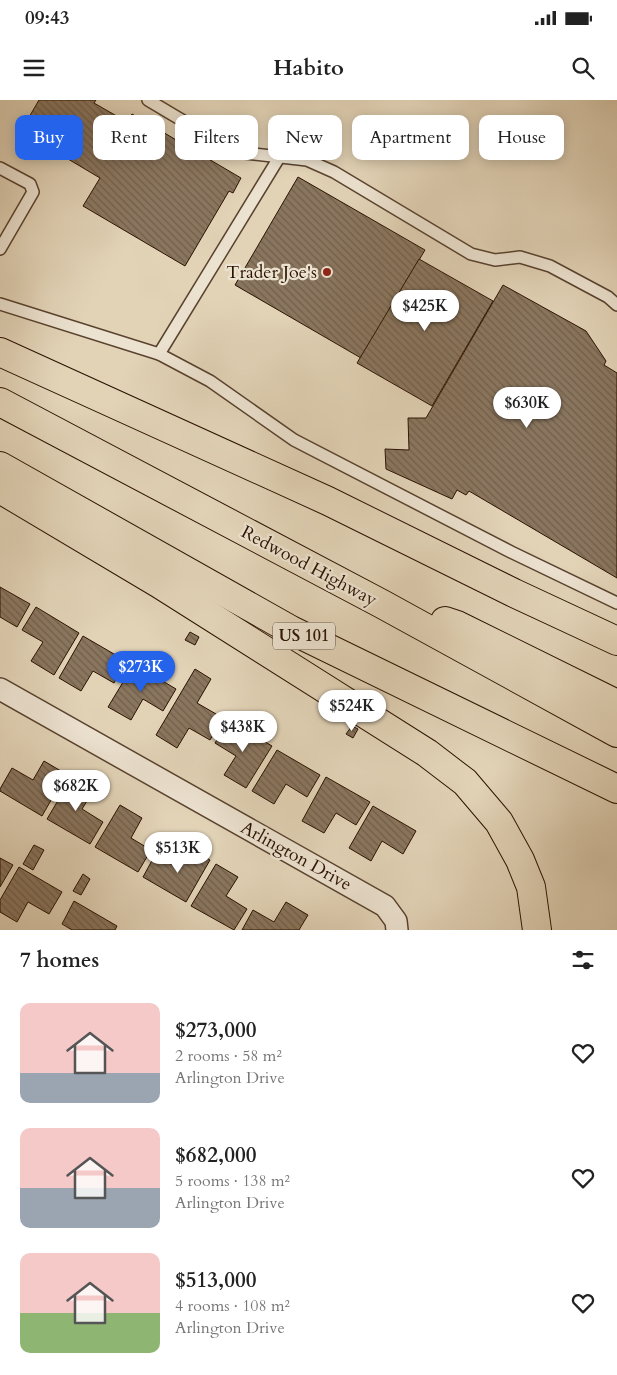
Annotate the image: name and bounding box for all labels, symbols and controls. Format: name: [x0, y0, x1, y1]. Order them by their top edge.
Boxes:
text: 09:43: [25, 5, 69, 31]
text: Habito: [273, 53, 344, 83]
icon: menu: [20, 54, 48, 82]
icon: search: [569, 54, 597, 82]
chip: Buy: [15, 115, 83, 160]
chip: Rent: [93, 115, 165, 160]
chip: Filters: [175, 115, 258, 160]
chip: New: [268, 115, 342, 160]
chip: Apartment: [352, 115, 469, 160]
chip: House: [479, 115, 564, 160]
place label: Trader Joe's: [226, 260, 317, 285]
marker: Trader Joe's: [321, 266, 333, 278]
pin: $425K: [390, 290, 460, 332]
text: $425K: [402, 295, 448, 317]
pin: $630K: [492, 386, 562, 429]
text: $630K: [504, 392, 550, 414]
street label: Redwood Highway: [237, 520, 382, 613]
road number: US 101: [273, 622, 335, 650]
pin: $273K: [106, 650, 176, 693]
text: $273K: [118, 656, 164, 678]
pin: $524K: [317, 690, 387, 732]
text: $524K: [329, 695, 375, 717]
pin: $438K: [208, 710, 278, 753]
text: $438K: [220, 716, 266, 738]
pin: $682K: [41, 770, 111, 812]
text: $682K: [53, 775, 99, 797]
street label: Arlington Drive: [236, 815, 356, 897]
pin: $513K: [143, 832, 213, 874]
text: $513K: [155, 837, 201, 859]
text: 7 homes: [20, 946, 99, 975]
icon: filters: [569, 946, 597, 974]
text: $273,000: [175, 1016, 256, 1045]
icon: home: [60, 1023, 120, 1083]
icon: heart: [569, 1039, 597, 1067]
text: 2 rooms · 58 m²: [175, 1045, 282, 1067]
text: Arlington Drive: [175, 1067, 285, 1089]
text: $682,000: [175, 1141, 256, 1170]
icon: home: [60, 1148, 120, 1208]
icon: heart: [569, 1164, 597, 1192]
text: 5 rooms · 138 m²: [175, 1170, 290, 1192]
text: Arlington Drive: [175, 1192, 285, 1214]
text: $513,000: [175, 1266, 256, 1295]
icon: home: [60, 1273, 120, 1333]
icon: heart: [569, 1289, 597, 1317]
text: 4 rooms · 108 m²: [175, 1295, 290, 1317]
text: Arlington Drive: [175, 1317, 285, 1339]

